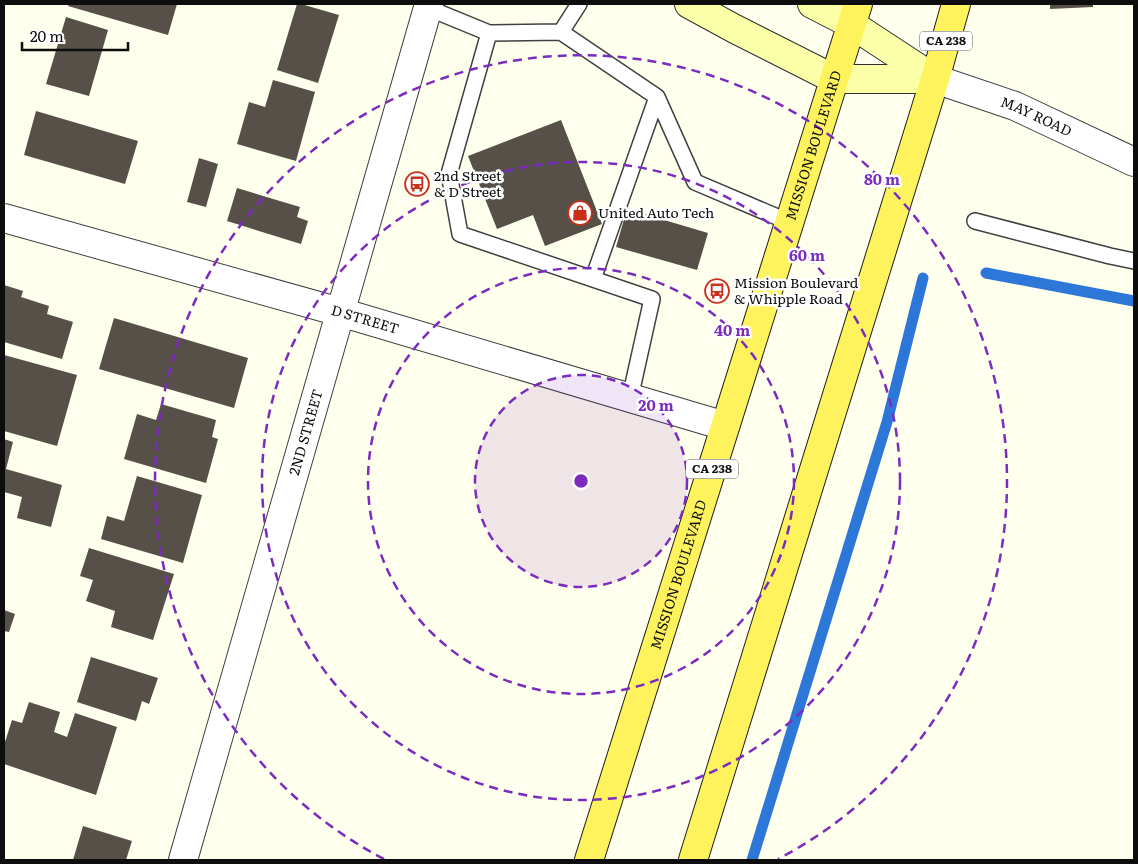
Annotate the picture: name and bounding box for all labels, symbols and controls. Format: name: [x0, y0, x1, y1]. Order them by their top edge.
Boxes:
scale bar: [22, 20, 129, 52]
text: 20 m: [30, 24, 64, 47]
road number: CA 238: [920, 31, 972, 50]
street label: MISSION BOULEVARD: [780, 67, 846, 223]
street label: MAY ROAD: [998, 91, 1076, 141]
place label: 2nd Street & D Street: [434, 165, 502, 201]
text: 80 m: [864, 167, 900, 190]
bus stop icon: 2nd Street & D Street: [404, 171, 430, 197]
shop icon: United Auto Tech: [567, 200, 593, 226]
place label: United Auto Tech: [598, 202, 714, 222]
text: 60 m: [789, 243, 825, 266]
place label: Mission Boulevard & Whipple Road: [734, 272, 859, 308]
bus stop icon: Mission Boulevard & Whipple Road: [704, 278, 730, 304]
street label: D STREET: [329, 299, 402, 338]
text: 40 m: [714, 318, 750, 341]
street label: 2ND STREET: [283, 387, 327, 477]
text: 20 m: [638, 393, 674, 416]
road number: CA 238: [686, 459, 738, 478]
centre of rings: [572, 472, 590, 490]
street label: MISSION BOULEVARD: [645, 497, 711, 652]

